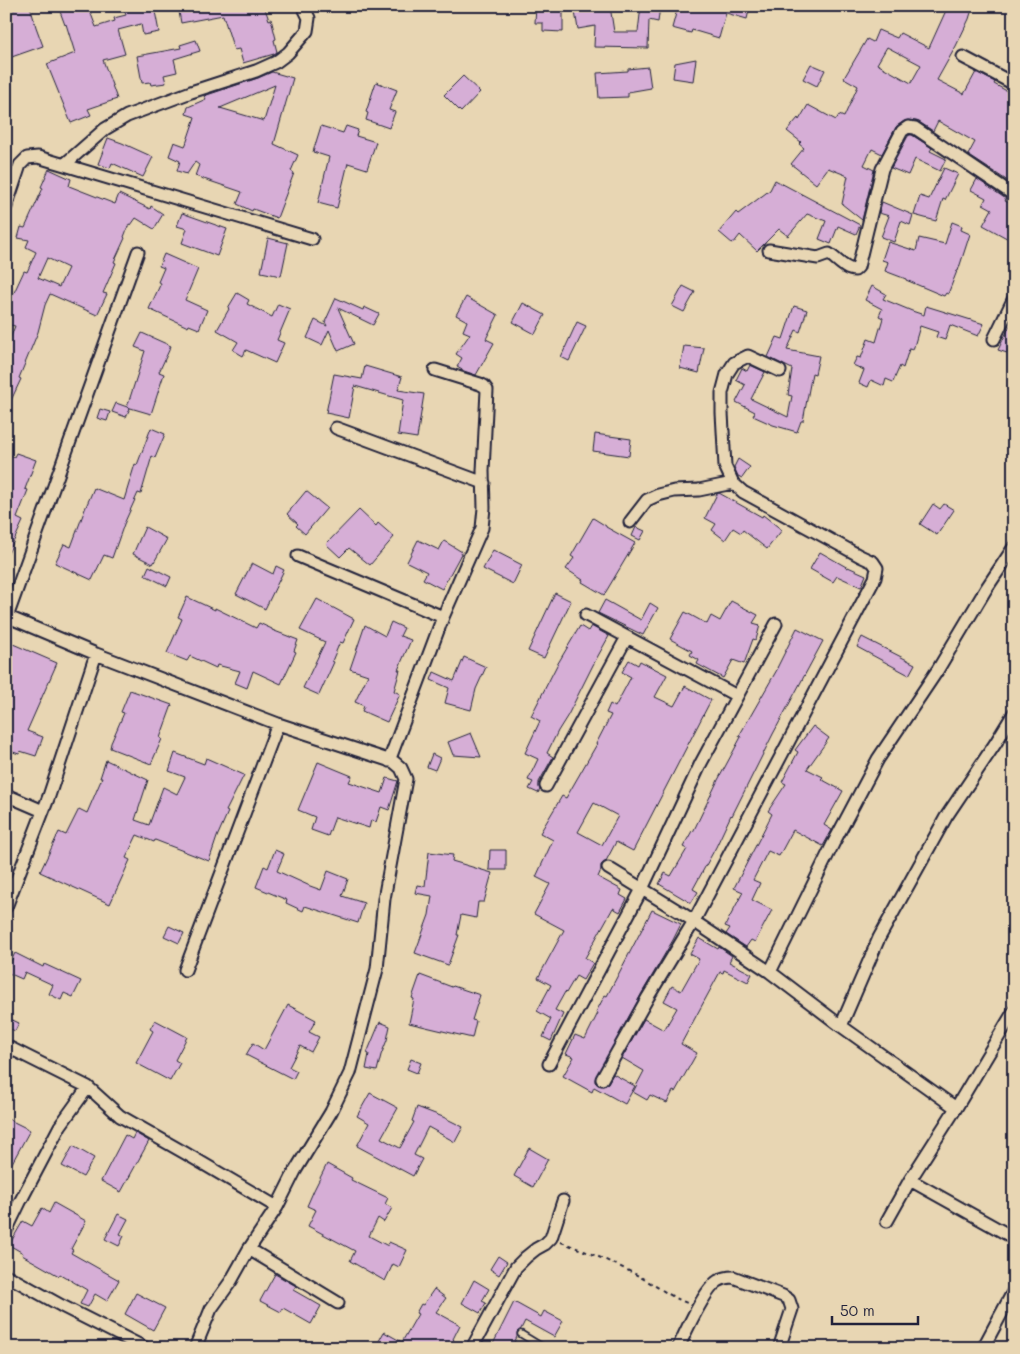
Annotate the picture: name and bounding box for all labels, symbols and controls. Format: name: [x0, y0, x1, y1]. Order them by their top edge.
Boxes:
scale bar: [832, 1294, 919, 1326]
text: 50 m: [840, 1300, 875, 1320]

